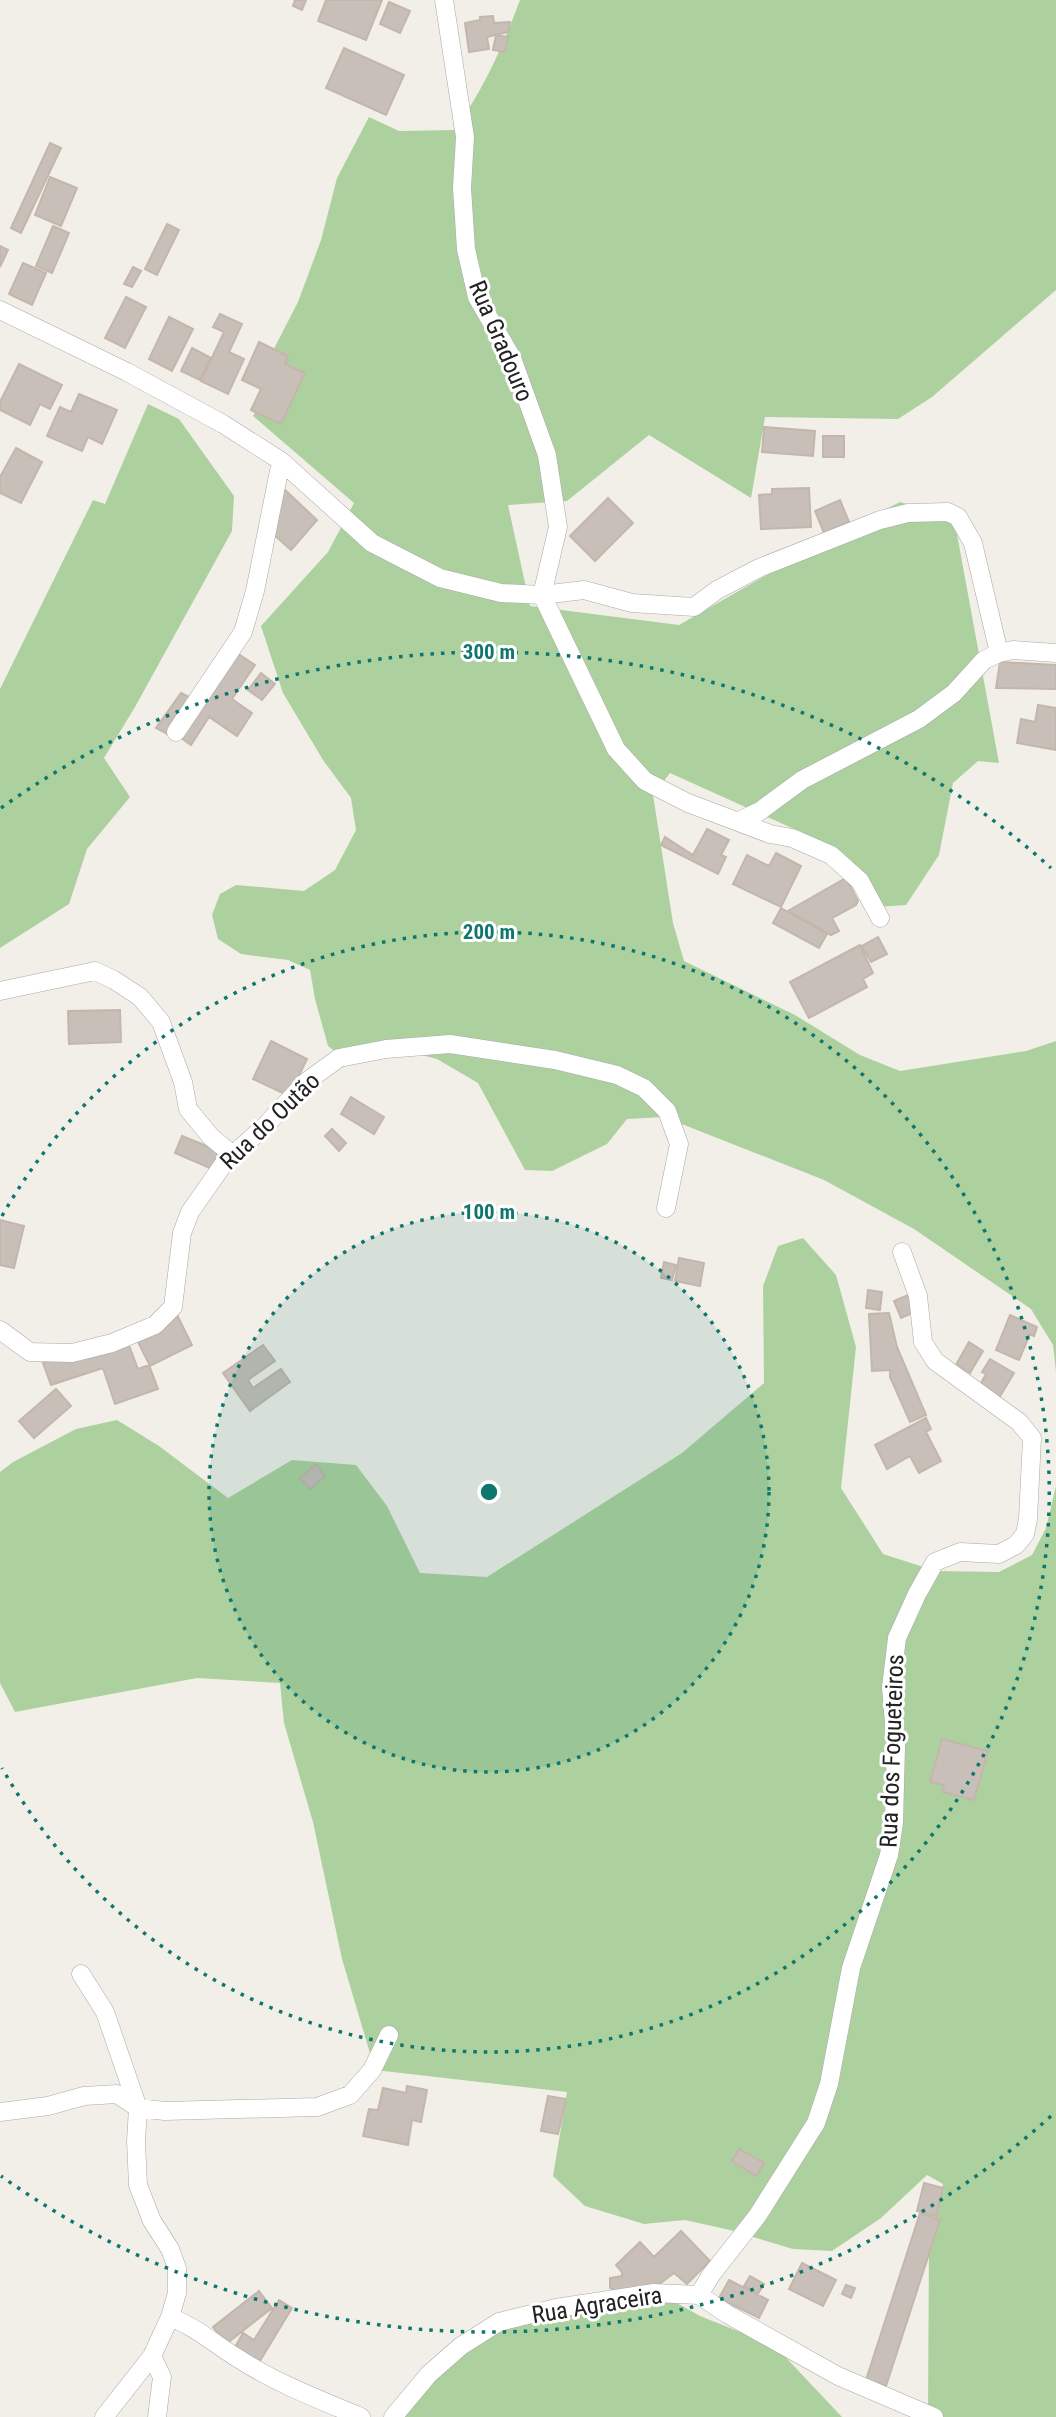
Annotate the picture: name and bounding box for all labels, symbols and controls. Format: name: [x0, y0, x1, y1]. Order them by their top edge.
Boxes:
street label: Rua Gradouro: [463, 276, 539, 406]
text: 300 m: [463, 640, 515, 664]
text: 200 m: [463, 920, 515, 944]
street label: Rua do Outão: [214, 1067, 326, 1175]
text: 100 m: [463, 1200, 515, 1224]
centre of rings: [477, 1480, 501, 1504]
street label: Rua dos Fogueteiros: [875, 1654, 909, 1848]
street label: Rua Agraceira: [530, 2281, 664, 2329]

